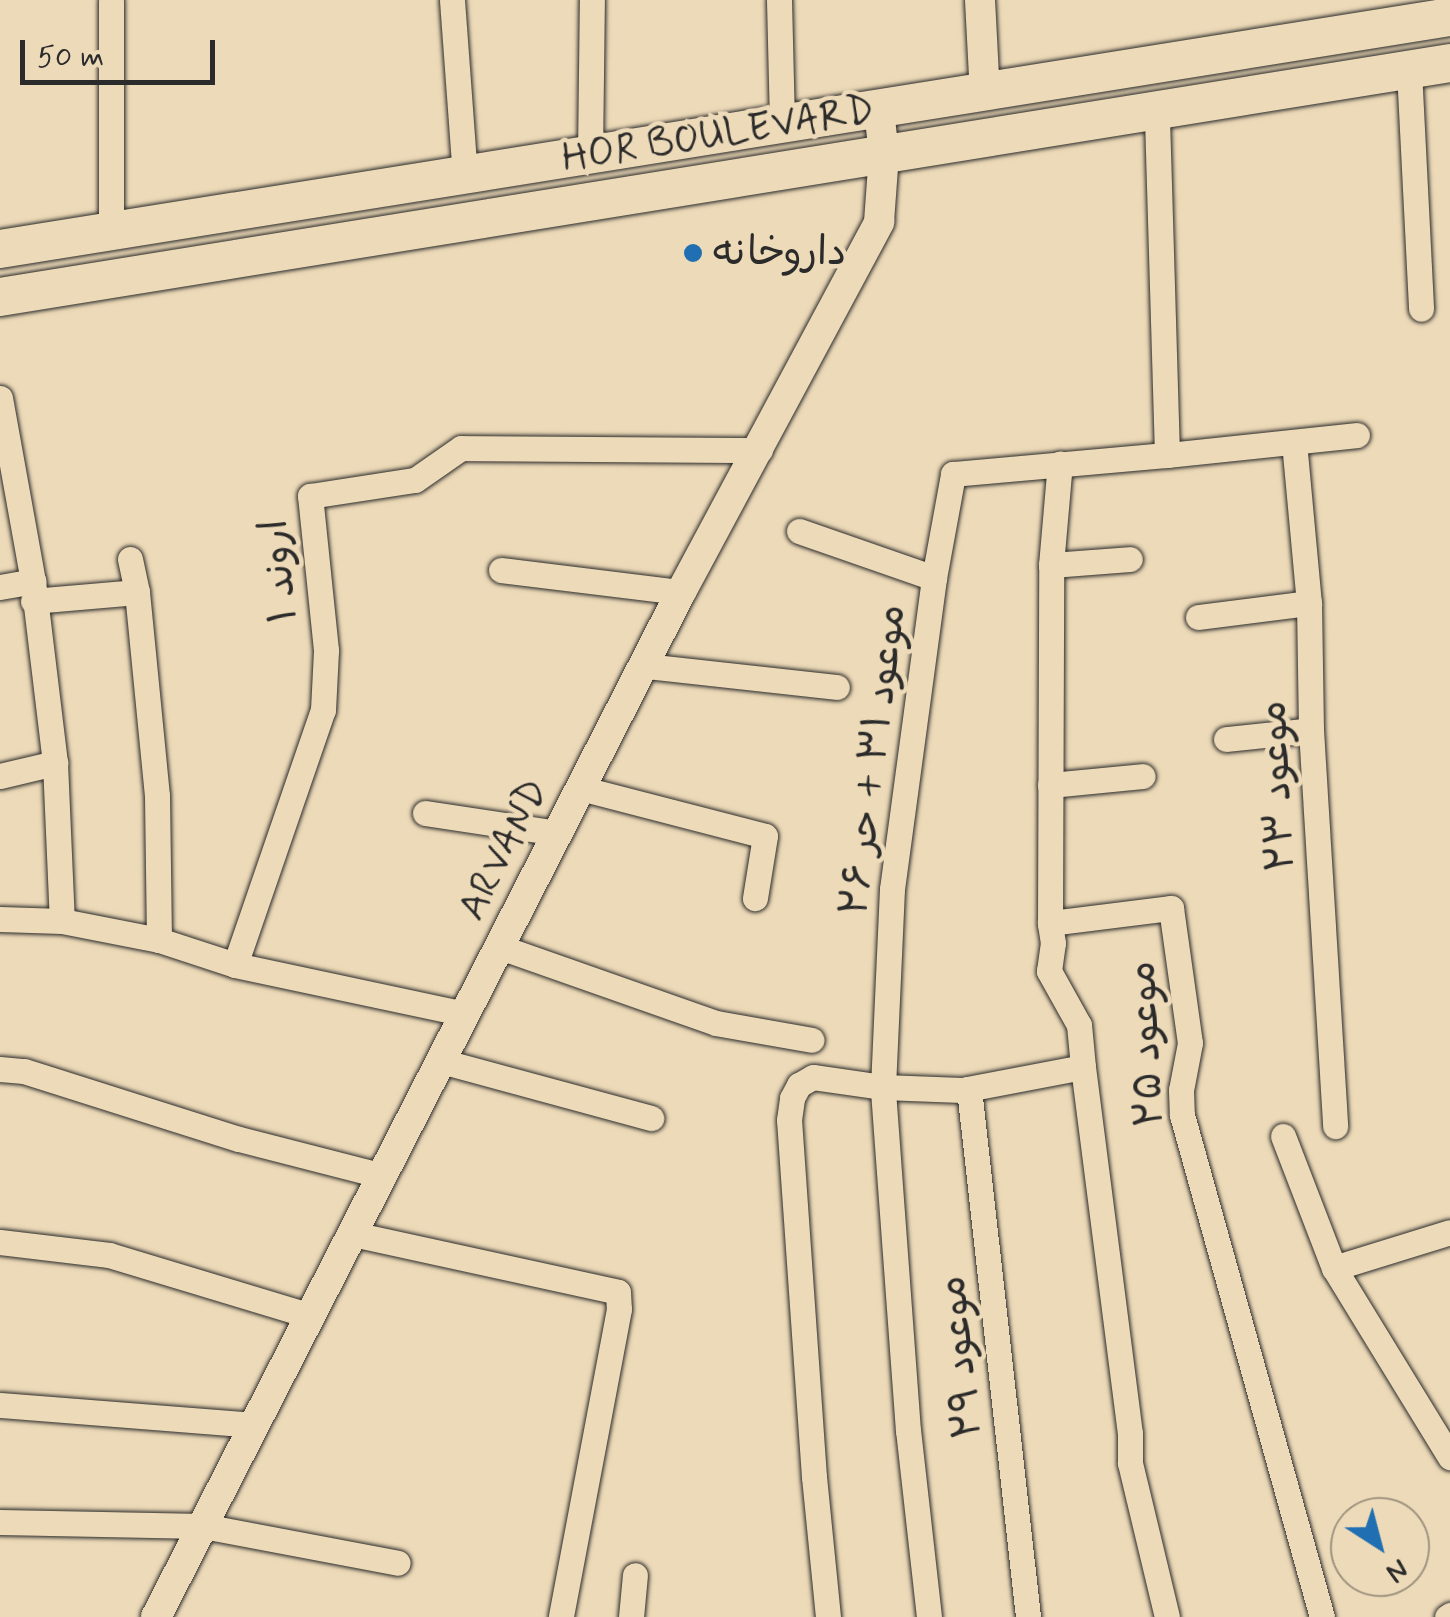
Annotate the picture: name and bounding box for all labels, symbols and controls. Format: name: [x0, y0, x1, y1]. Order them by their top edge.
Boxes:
scale bar: [25, 20, 220, 82]
text: 50 m: [37, 38, 104, 77]
street label: HOR BOULEVARD: [561, 87, 875, 183]
place label: داروخانه: [713, 229, 846, 277]
marker: داروخانه: [682, 242, 704, 264]
street label: اروند ۱: [251, 517, 309, 625]
street label: موعود ۳۱ + حر ۲۶: [831, 602, 917, 918]
street label: موعود ۲۳: [1250, 699, 1306, 873]
street label: ARVAND: [448, 772, 560, 928]
street label: موعود ۲۵: [1119, 960, 1175, 1128]
street label: موعود ۲۹: [929, 1273, 993, 1441]
north arrow: [1330, 1497, 1430, 1597]
text: N: [1378, 1550, 1415, 1591]

